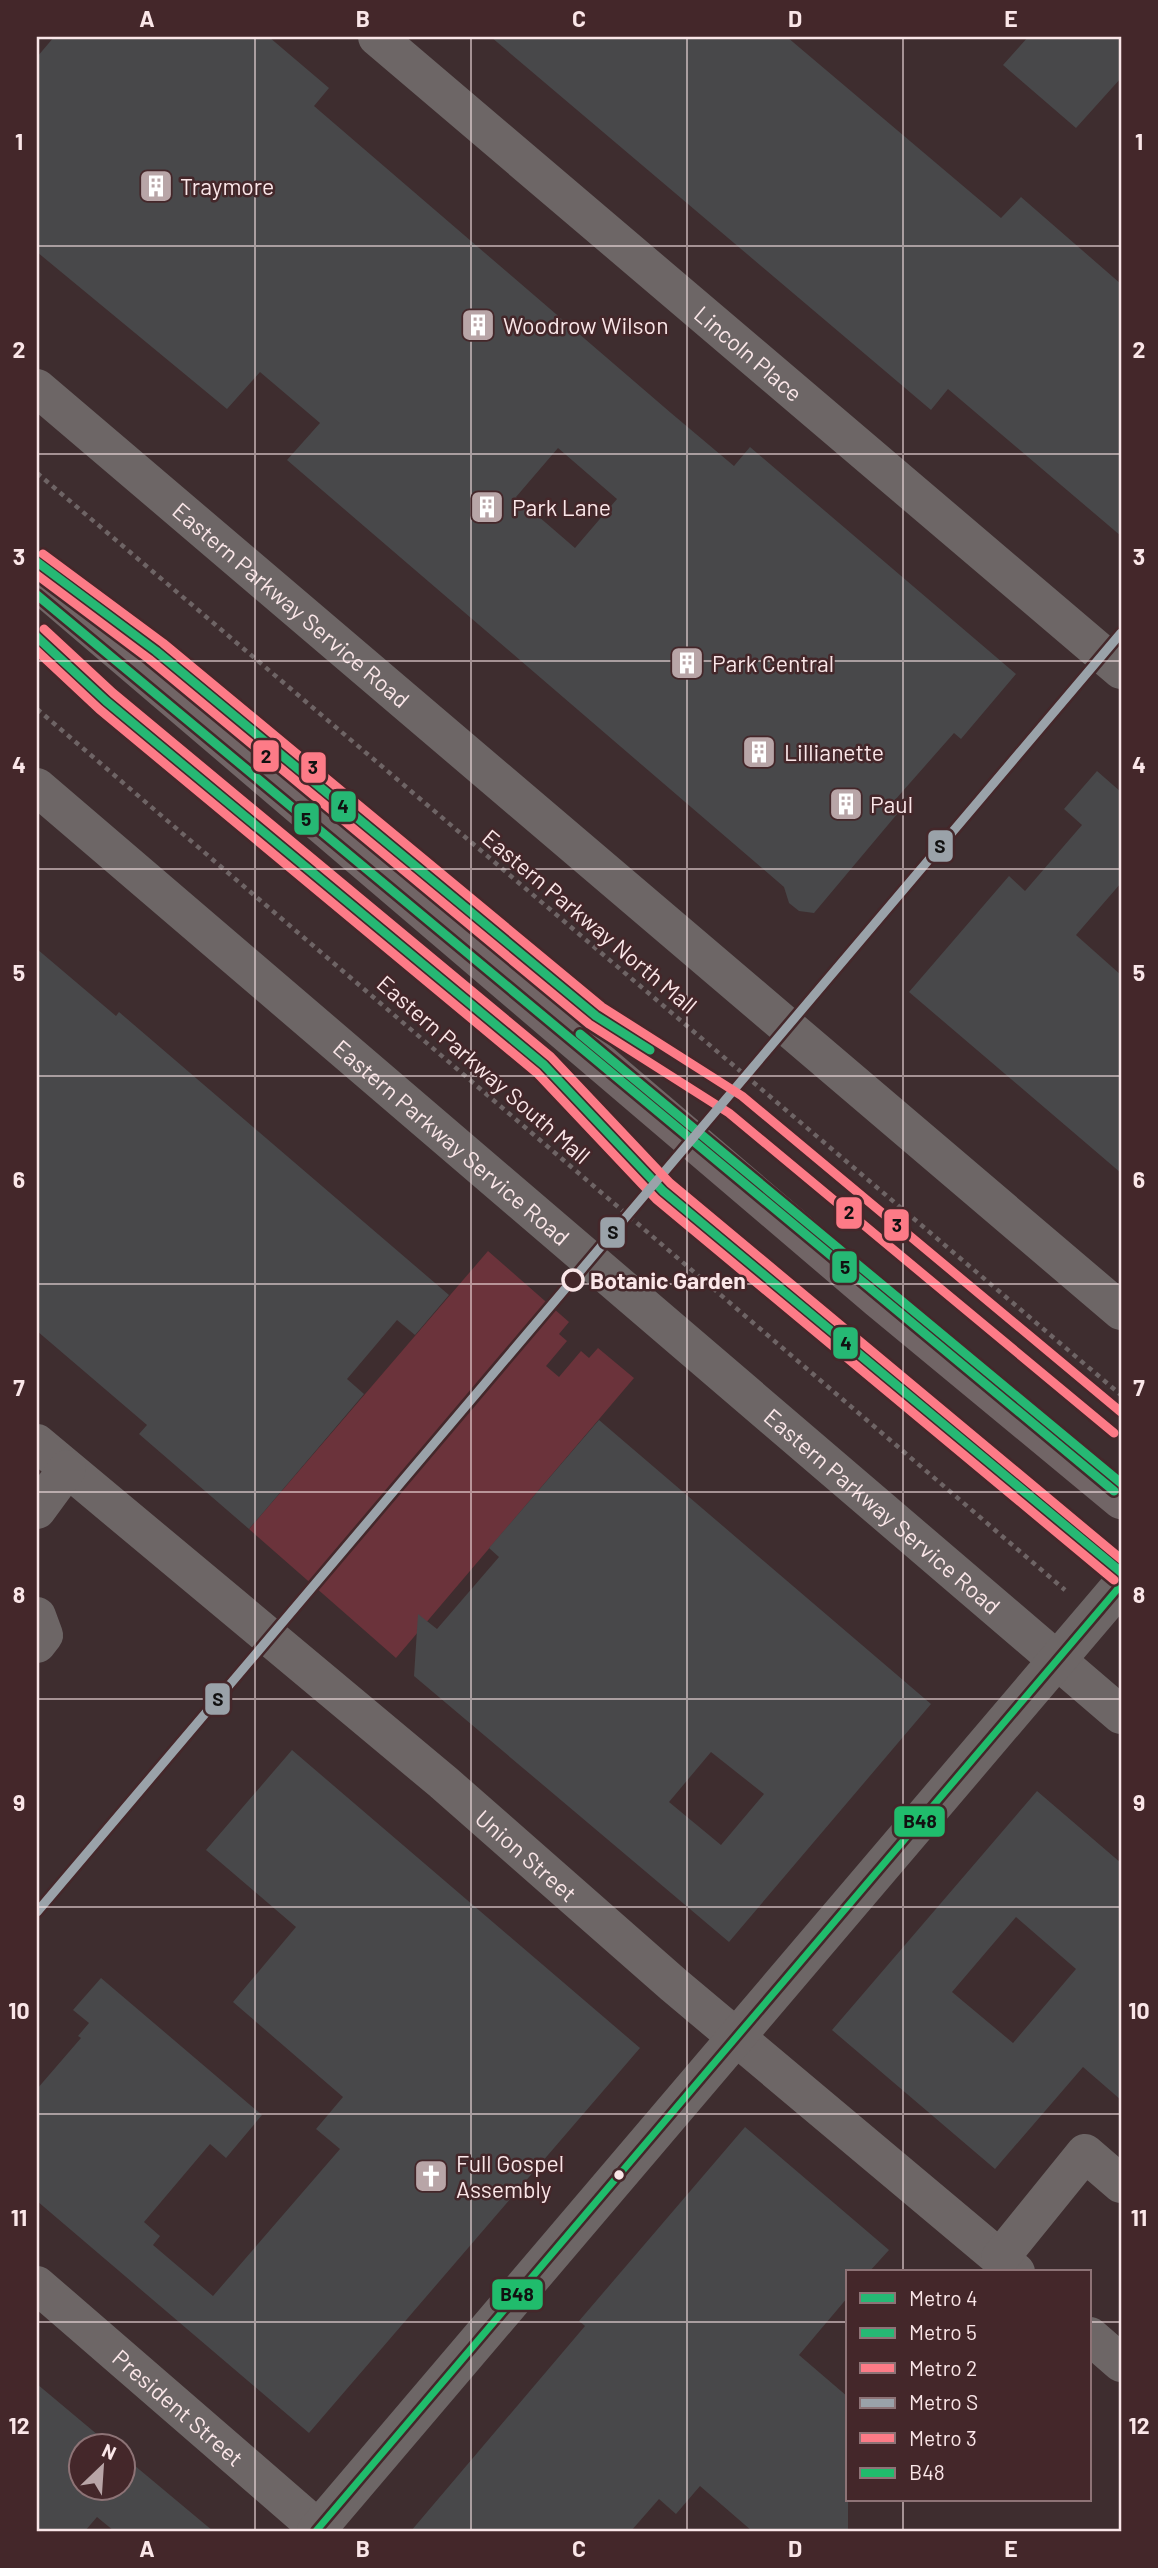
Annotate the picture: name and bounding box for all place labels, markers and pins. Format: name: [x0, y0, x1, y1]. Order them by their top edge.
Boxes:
building icon: Traymore: [137, 167, 175, 205]
place label: Traymore: [180, 172, 274, 200]
building icon: Woodrow Wilson: [459, 306, 497, 344]
place label: Woodrow Wilson: [503, 311, 669, 339]
building icon: Park Lane: [468, 488, 506, 526]
place label: Park Lane: [512, 493, 611, 521]
building icon: Park Central: [668, 644, 706, 682]
place label: Park Central: [712, 649, 834, 677]
building icon: Lillianette: [740, 733, 778, 771]
place label: Lillianette: [784, 738, 884, 766]
building icon: Paul: [827, 785, 865, 823]
place label: Paul: [870, 790, 913, 818]
place label: Botanic Garden: [590, 1266, 746, 1294]
marker: Botanic Garden: [562, 1269, 584, 1291]
place label: Full Gospel Assembly: [456, 2149, 564, 2203]
church icon: Full Gospel Assembly: [412, 2157, 450, 2195]
unlabelled marker: [612, 2168, 626, 2182]

